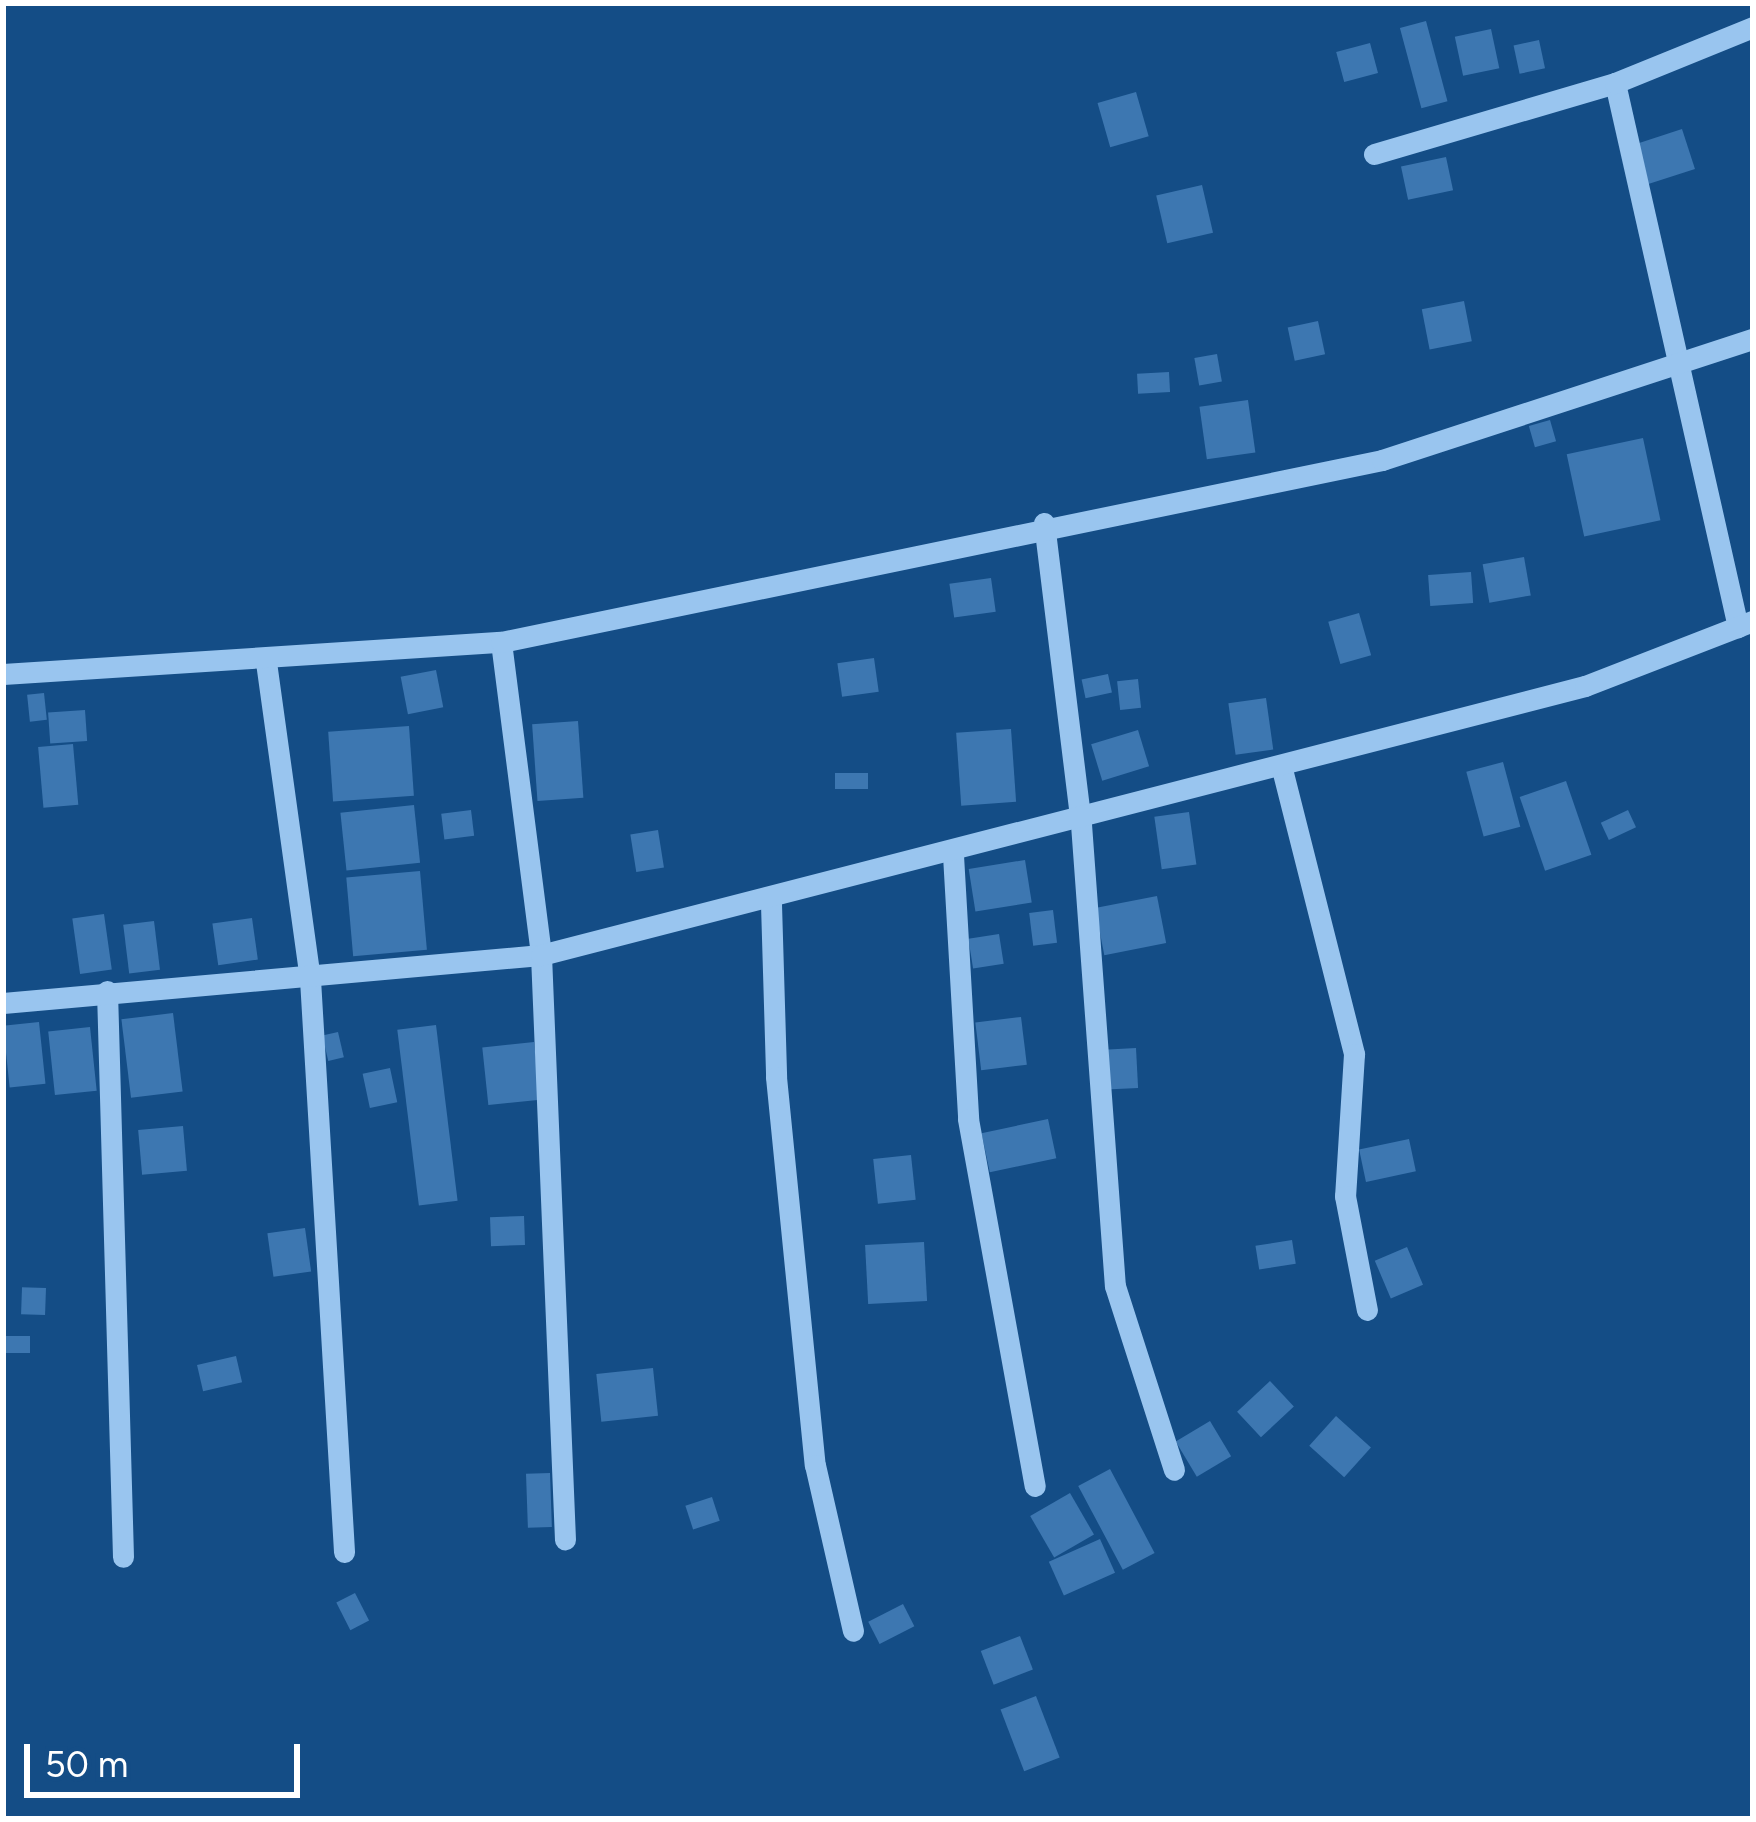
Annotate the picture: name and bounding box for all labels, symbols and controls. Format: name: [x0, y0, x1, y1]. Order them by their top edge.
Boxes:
scale bar: [30, 1720, 306, 1794]
text: 50 m: [45, 1743, 128, 1786]

